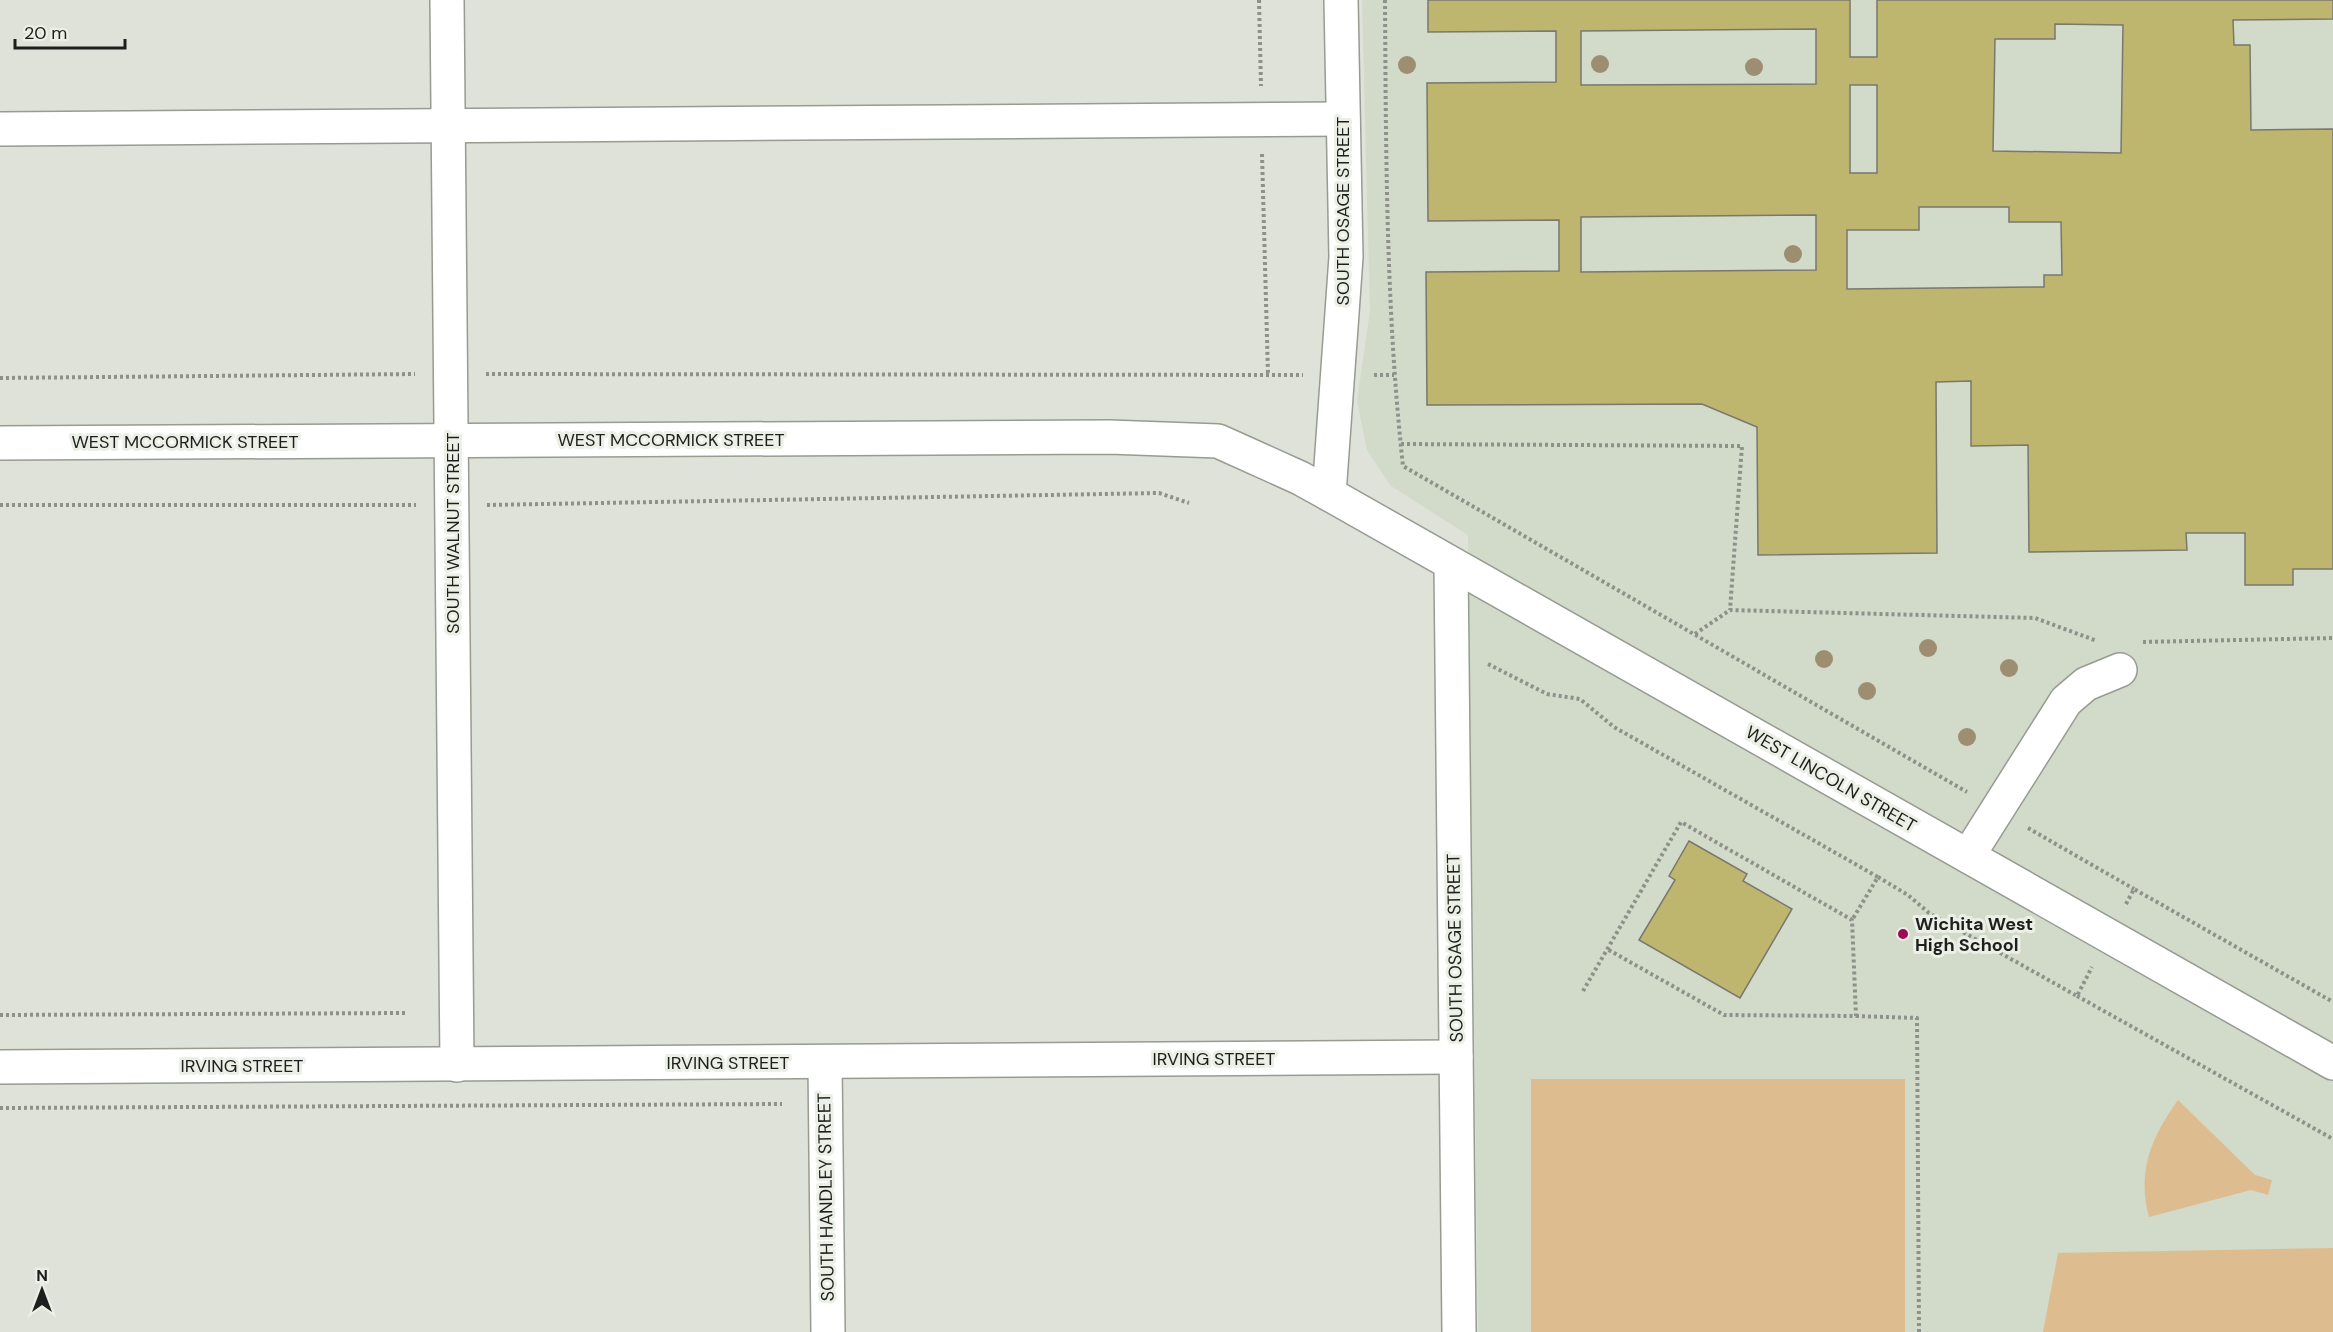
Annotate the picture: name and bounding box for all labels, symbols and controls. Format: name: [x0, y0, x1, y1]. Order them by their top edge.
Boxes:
scale bar: [15, 12, 124, 50]
text: 20 m: [24, 21, 67, 45]
street label: SOUTH OSAGE STREET: [1331, 117, 1355, 305]
street label: WEST MCCORMICK STREET: [557, 428, 785, 452]
street label: WEST MCCORMICK STREET: [71, 430, 299, 454]
street label: SOUTH WALNUT STREET: [441, 432, 465, 634]
street label: WEST LINCOLN STREET: [1741, 720, 1921, 838]
street label: SOUTH OSAGE STREET: [1441, 853, 1469, 1043]
place label: Wichita West High School: [1915, 912, 2033, 957]
marker: Wichita West High School: [1896, 927, 1910, 941]
street label: IRVING STREET: [1153, 1047, 1275, 1071]
street label: IRVING STREET: [667, 1051, 789, 1075]
street label: IRVING STREET: [181, 1054, 303, 1078]
street label: SOUTH HANDLEY STREET: [812, 1093, 840, 1301]
north arrow: [12, 1260, 72, 1320]
text: N: [36, 1265, 48, 1286]

